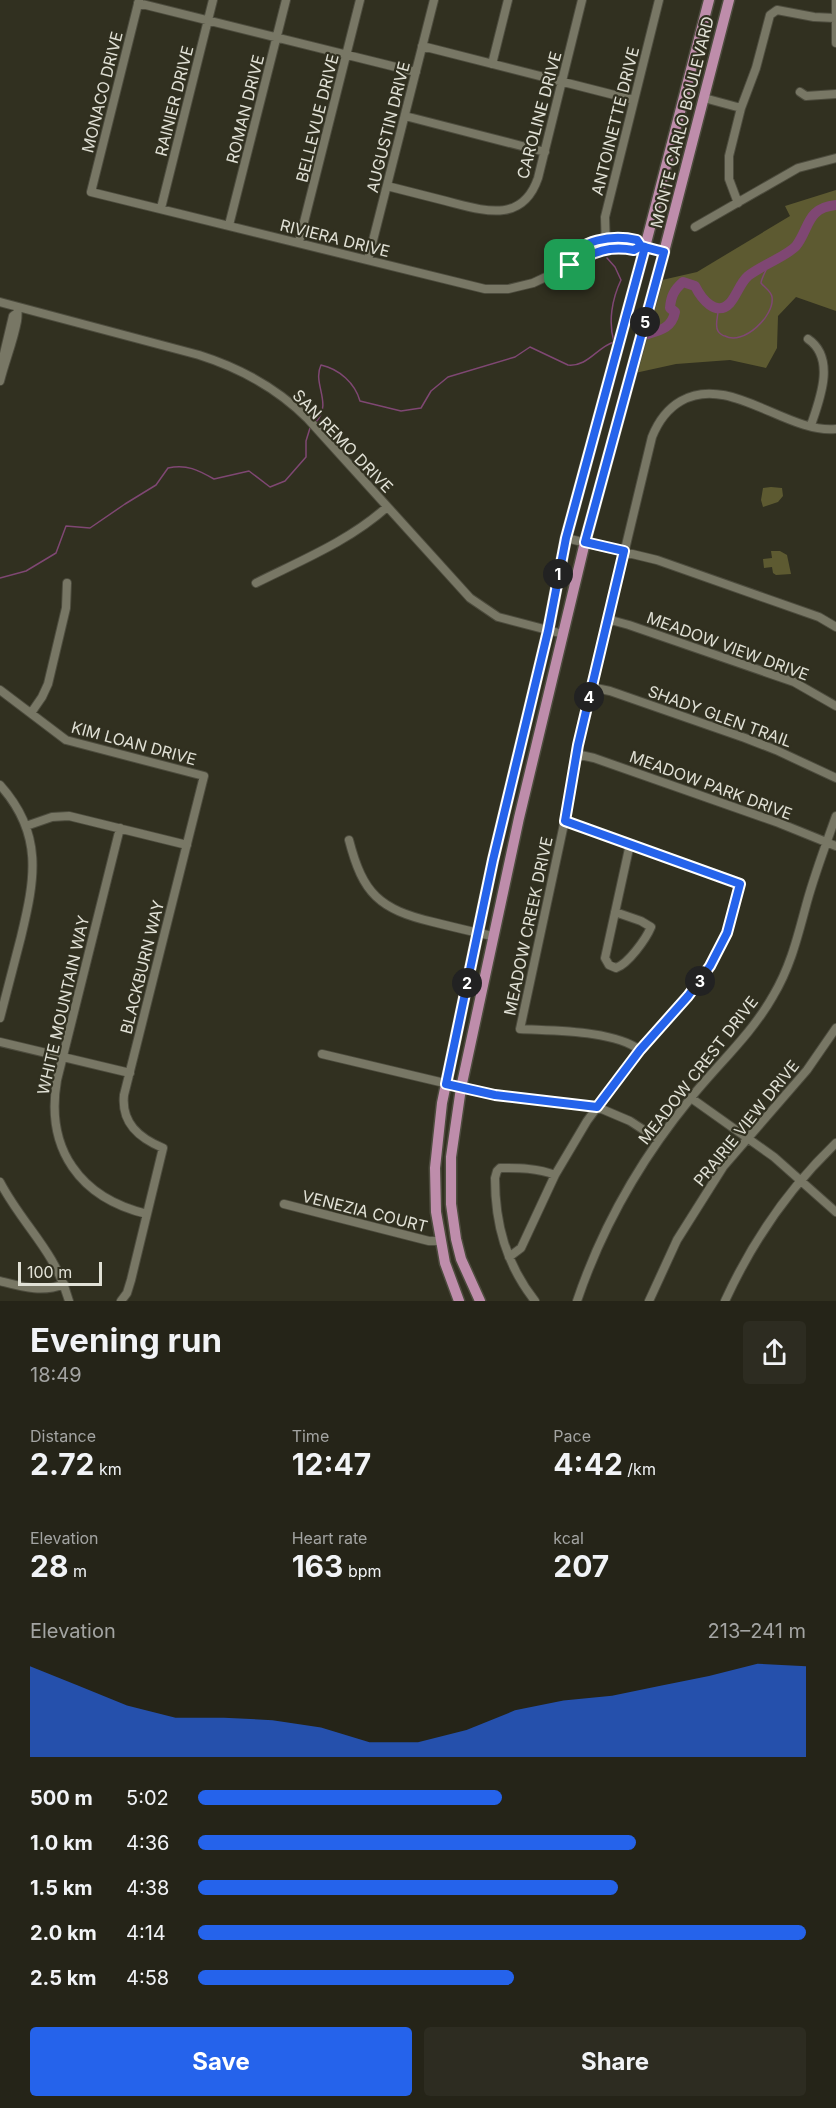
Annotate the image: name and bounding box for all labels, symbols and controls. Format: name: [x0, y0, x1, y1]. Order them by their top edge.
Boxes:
street label: MONTE CARLO BOULEVARD: [646, 14, 718, 230]
street label: MONACO DRIVE: [77, 29, 127, 155]
street label: RAINIER DRIVE: [151, 44, 197, 158]
street label: ANTOINETTE DRIVE: [587, 44, 643, 198]
street label: CAROLINE DRIVE: [512, 49, 566, 181]
street label: BELLEVUE DRIVE: [291, 52, 343, 184]
street label: ROMAN DRIVE: [222, 53, 268, 165]
street label: AUGUSTIN DRIVE: [362, 59, 414, 195]
street label: RIVIERA DRIVE: [278, 215, 392, 261]
pin: [544, 239, 595, 290]
icon: arrive: [553, 248, 586, 281]
pin: 5: [630, 307, 660, 337]
text: 5: [640, 312, 650, 332]
street label: SAN REMO DRIVE: [289, 385, 397, 497]
pin: 1: [543, 559, 573, 589]
text: 1: [555, 564, 561, 584]
street label: MEADOW VIEW DRIVE: [644, 607, 812, 685]
street label: SHADY GLEN TRAIL: [645, 681, 795, 751]
pin: 4: [574, 682, 604, 712]
text: 4: [584, 687, 594, 707]
street label: KIM LOAN DRIVE: [69, 717, 199, 769]
street label: MEADOW PARK DRIVE: [627, 746, 795, 824]
street label: MEADOW CREEK DRIVE: [499, 835, 557, 1017]
street label: BLACKBURN WAY: [116, 898, 168, 1036]
street label: WHITE MOUNTAIN WAY: [33, 913, 93, 1097]
pin: 3: [685, 966, 715, 996]
pin: 2: [452, 968, 482, 998]
text: 3: [695, 971, 705, 991]
text: 2: [462, 973, 472, 993]
street label: MEADOW CREST DRIVE: [634, 992, 762, 1148]
street label: PRAIRIE VIEW DRIVE: [689, 1056, 803, 1190]
street label: VENEZIA COURT: [300, 1186, 430, 1236]
scale bar: [18, 1259, 102, 1286]
text: 100 m: [27, 1262, 72, 1282]
text: Evening run: [30, 1320, 222, 1360]
button: share: [743, 1321, 806, 1384]
text: 18:49: [30, 1363, 82, 1387]
text: Distance: [30, 1426, 96, 1446]
text: Time: [292, 1426, 329, 1446]
text: Pace: [553, 1426, 591, 1446]
text: 2.72: [30, 1446, 95, 1482]
text: 12:47: [292, 1446, 371, 1482]
text: 4:42: [553, 1446, 623, 1482]
text: km: [95, 1459, 122, 1479]
text: /km: [623, 1459, 656, 1479]
text: Elevation: [30, 1528, 99, 1548]
text: Heart rate: [292, 1528, 367, 1548]
text: kcal: [553, 1528, 584, 1548]
text: 28: [30, 1548, 68, 1584]
text: 163: [292, 1548, 343, 1584]
text: 207: [553, 1548, 609, 1584]
text: m: [68, 1561, 87, 1581]
text: bpm: [343, 1561, 382, 1581]
text: Elevation: [30, 1619, 116, 1643]
text: 213–241 m: [708, 1619, 806, 1643]
text: 500 m: [30, 1786, 93, 1810]
text: 5:02: [126, 1786, 169, 1810]
text: 1.0 km: [30, 1831, 93, 1855]
text: 4:36: [126, 1831, 169, 1855]
text: 1.5 km: [30, 1876, 93, 1900]
text: 4:38: [126, 1876, 169, 1900]
text: 2.0 km: [30, 1921, 97, 1945]
text: 4:14: [126, 1921, 166, 1945]
text: 2.5 km: [30, 1966, 97, 1990]
text: 4:58: [126, 1966, 169, 1990]
button: Save: [30, 2027, 412, 2096]
button: Share: [424, 2027, 806, 2096]

